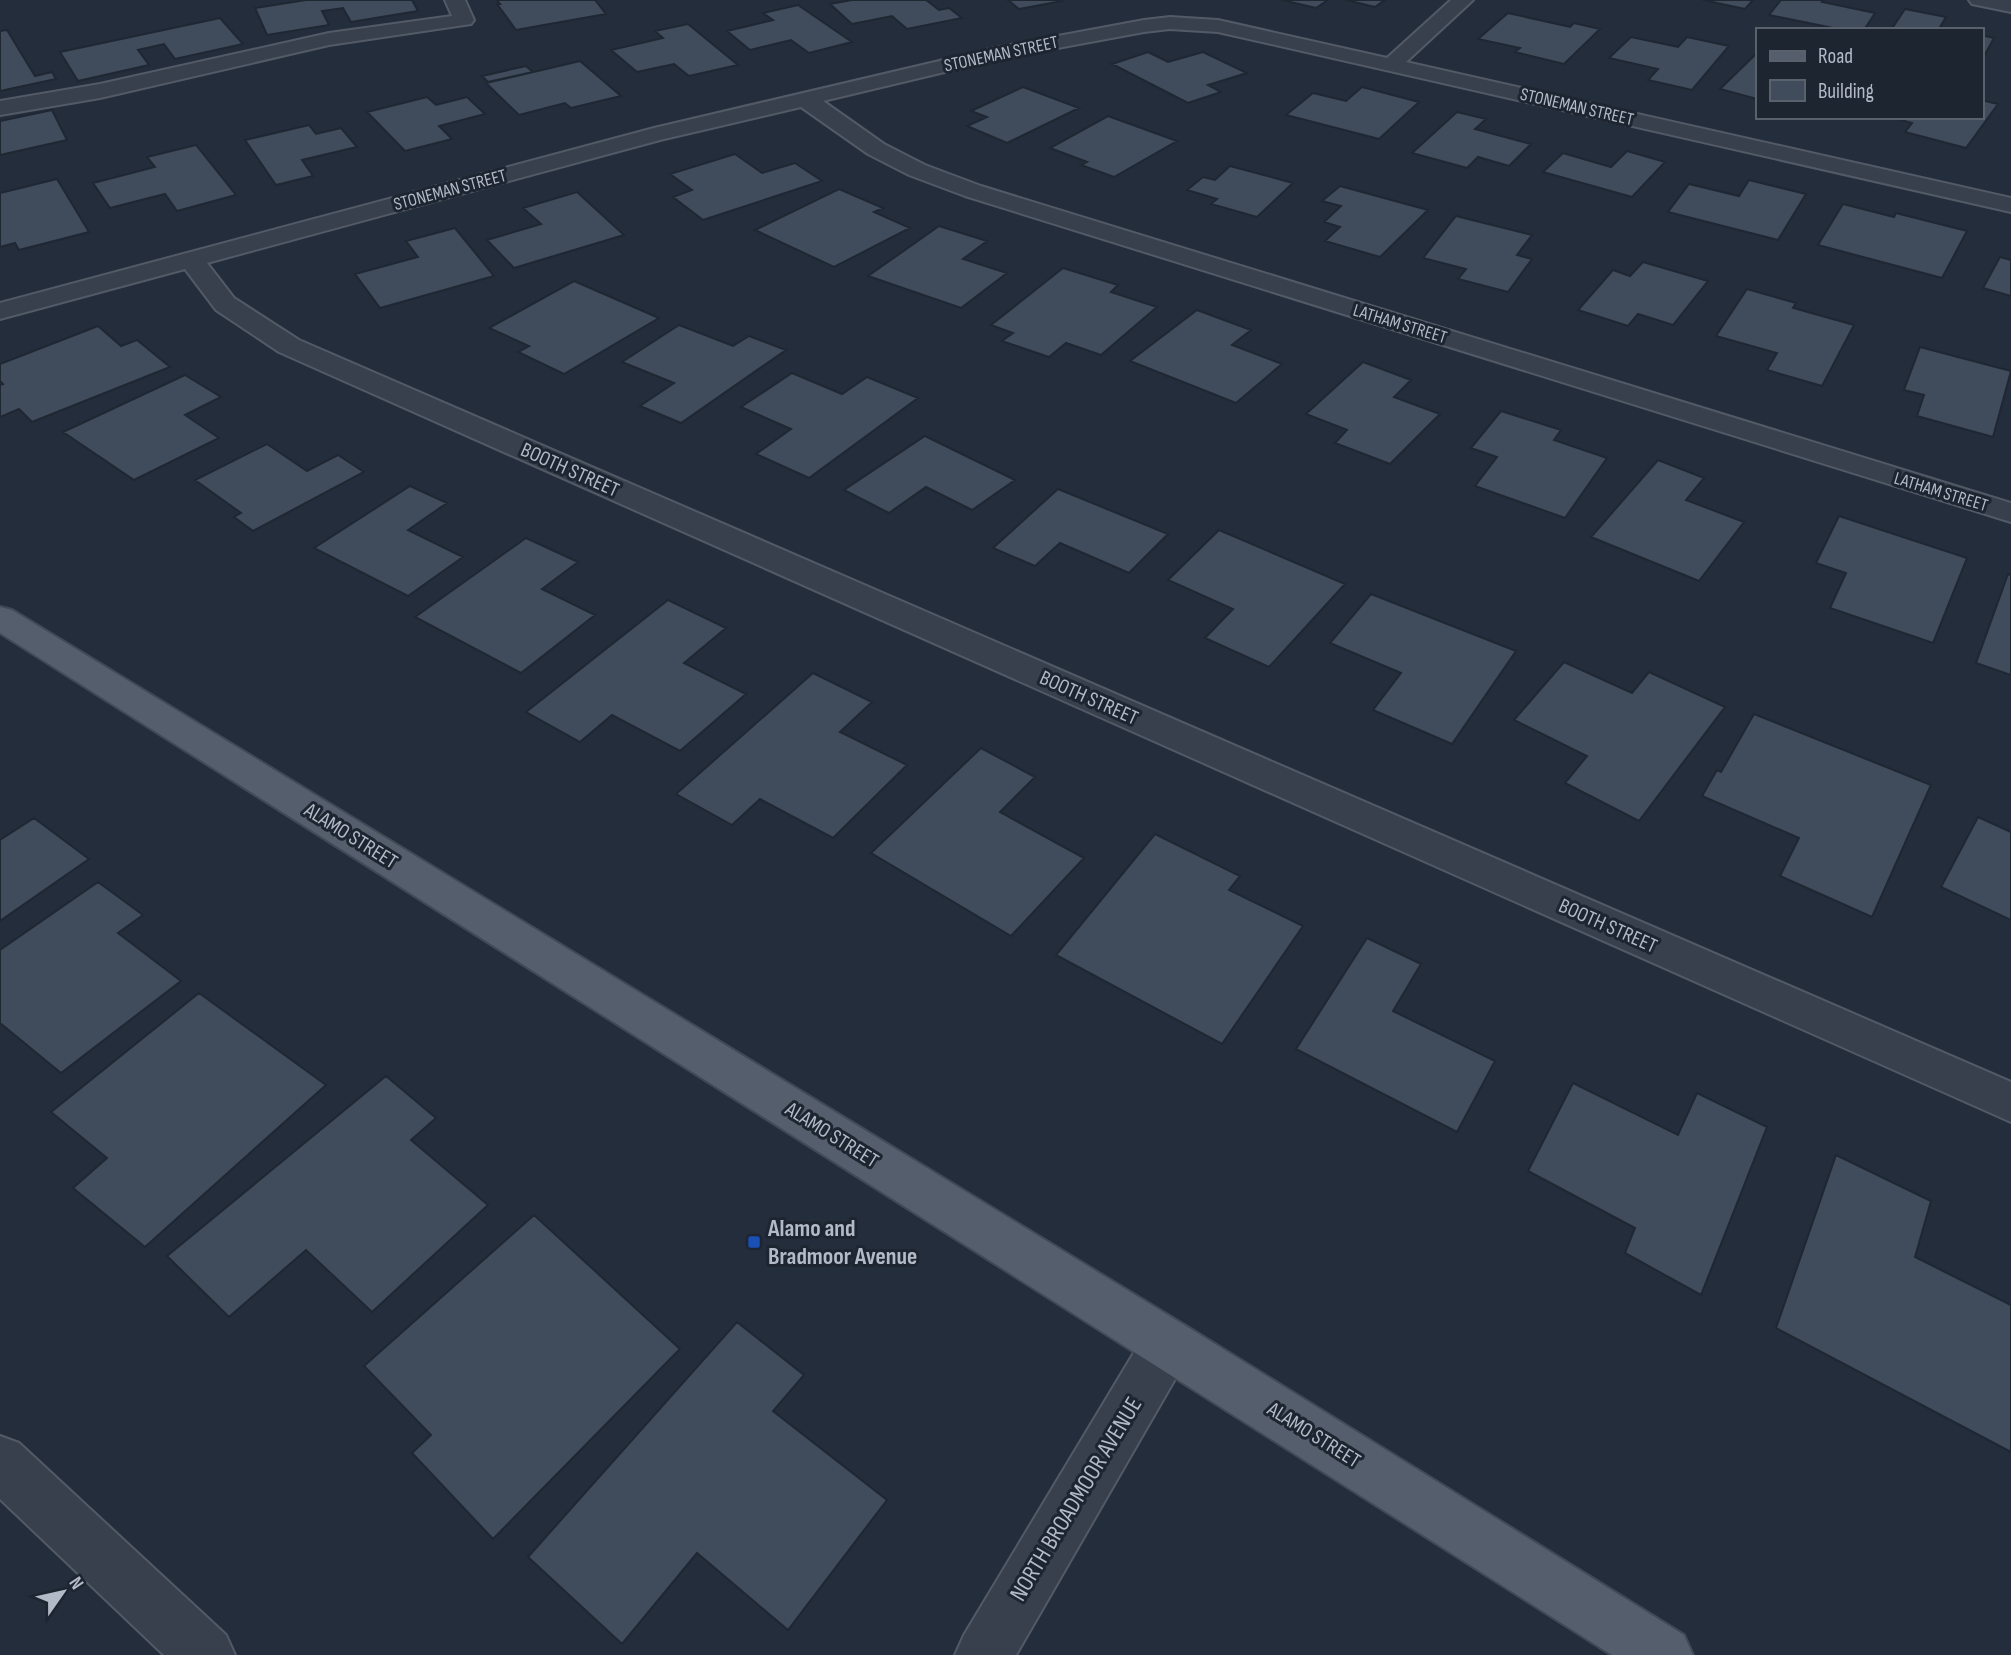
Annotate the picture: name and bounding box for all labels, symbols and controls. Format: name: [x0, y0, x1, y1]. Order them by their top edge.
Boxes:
legend: [1756, 28, 1983, 119]
street label: STONEMAN STREET: [942, 32, 1060, 76]
text: Road: [1818, 44, 1853, 69]
text: Building: [1818, 79, 1874, 104]
street label: STONEMAN STREET: [1518, 84, 1636, 130]
street label: STONEMAN STREET: [391, 165, 509, 215]
street label: LATHAM STREET: [1351, 300, 1449, 348]
street label: BOOTH STREET: [517, 437, 624, 503]
street label: LATHAM STREET: [1892, 468, 1990, 516]
street label: BOOTH STREET: [1036, 665, 1143, 731]
street label: ALAMO STREET: [299, 797, 403, 875]
street label: BOOTH STREET: [1555, 893, 1662, 959]
street label: ALAMO STREET: [780, 1096, 884, 1174]
place label: Alamo and Bradmoor Avenue: [767, 1214, 917, 1271]
marker: Alamo and Bradmoor Avenue: [746, 1234, 762, 1250]
street label: NORTH BROADMOOR AVENUE: [1004, 1392, 1148, 1606]
street label: ALAMO STREET: [1262, 1396, 1366, 1474]
north arrow: [28, 1557, 98, 1627]
text: N: [63, 1573, 88, 1594]

